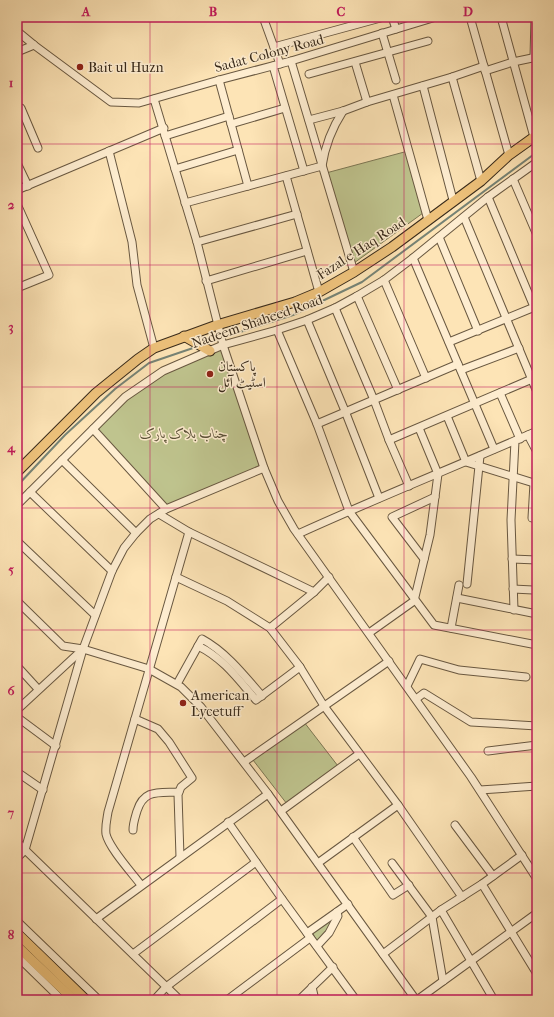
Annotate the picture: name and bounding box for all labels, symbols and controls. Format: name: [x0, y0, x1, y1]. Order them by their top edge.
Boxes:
text: A: [81, 4, 91, 19]
text: B: [209, 4, 218, 19]
text: C: [337, 4, 346, 19]
text: D: [463, 4, 473, 19]
street label: Sadat Colony Road: [213, 31, 326, 76]
place label: Bait ul Huzn: [88, 59, 164, 76]
marker: Bait ul Huzn: [75, 62, 85, 72]
text: 1: [9, 75, 14, 90]
text: 2: [8, 197, 15, 212]
street label: Fazal e Haq Road: [314, 213, 409, 283]
street label: Nadeem Shaheed Road: [189, 291, 325, 352]
text: 3: [8, 319, 14, 335]
place label: پاکستان اسٹیٹ آئل: [218, 358, 266, 393]
marker: پاکستان اسٹیٹ آئل: [205, 369, 215, 379]
park label: چناب بلاک پارک: [140, 425, 228, 444]
text: 4: [6, 440, 16, 456]
text: 5: [8, 562, 14, 577]
text: 6: [7, 683, 15, 698]
place label: American Lycetuff: [190, 687, 249, 720]
marker: American Lycetuff: [178, 698, 188, 708]
text: 7: [7, 805, 15, 820]
text: 8: [8, 927, 15, 942]

